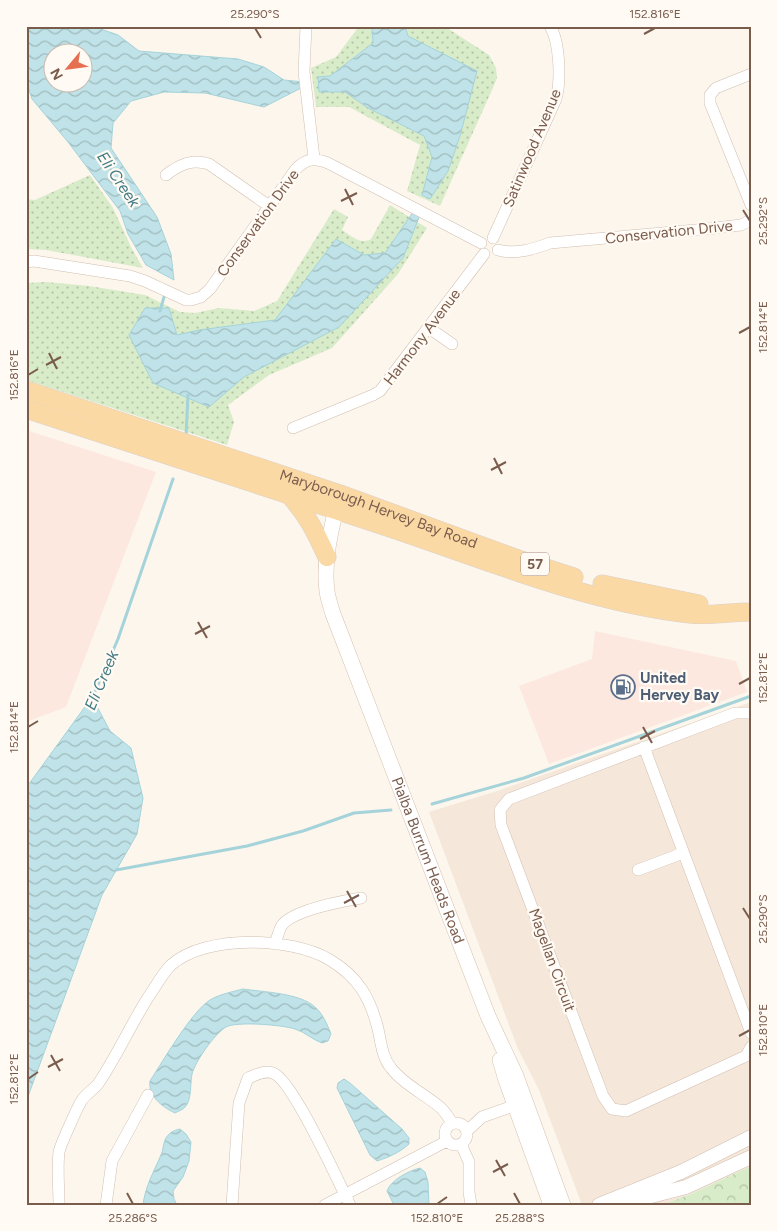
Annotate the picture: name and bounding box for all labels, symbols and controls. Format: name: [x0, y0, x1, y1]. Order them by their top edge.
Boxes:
text: 25.290°S: [230, 7, 280, 21]
text: 152.816°E: [629, 7, 681, 21]
north arrow: [42, 42, 92, 92]
text: N: [47, 65, 67, 83]
street label: Satinwood Avenue: [499, 86, 565, 210]
water label: Eli Creek: [93, 148, 145, 212]
street label: Conservation Drive: [213, 166, 303, 280]
text: 25.292°S: [756, 197, 770, 245]
street label: Conservation Drive: [604, 216, 734, 248]
street label: Harmony Avenue: [380, 285, 464, 389]
text: 152.814°E: [756, 301, 770, 353]
text: 152.816°E: [7, 349, 21, 401]
street label: Maryborough Hervey Bay Road: [277, 466, 480, 552]
road number: 57: [521, 552, 549, 576]
water label: Eli Creek: [80, 646, 123, 713]
text: 152.812°E: [756, 652, 770, 704]
place label: United Hervey Bay: [640, 669, 720, 704]
fuel station icon: United Hervey Bay: [610, 674, 636, 700]
text: 152.814°E: [7, 701, 21, 753]
street label: Pialba Burrum Heads Road: [388, 774, 468, 946]
text: 25.290°S: [756, 894, 770, 944]
street label: Magellan Circuit: [525, 906, 579, 1014]
text: 152.810°E: [756, 1004, 770, 1056]
text: 152.812°E: [7, 1053, 21, 1105]
text: 25.286°S: [109, 1211, 157, 1225]
text: 152.810°E: [411, 1211, 463, 1225]
text: 25.288°S: [495, 1211, 545, 1225]

